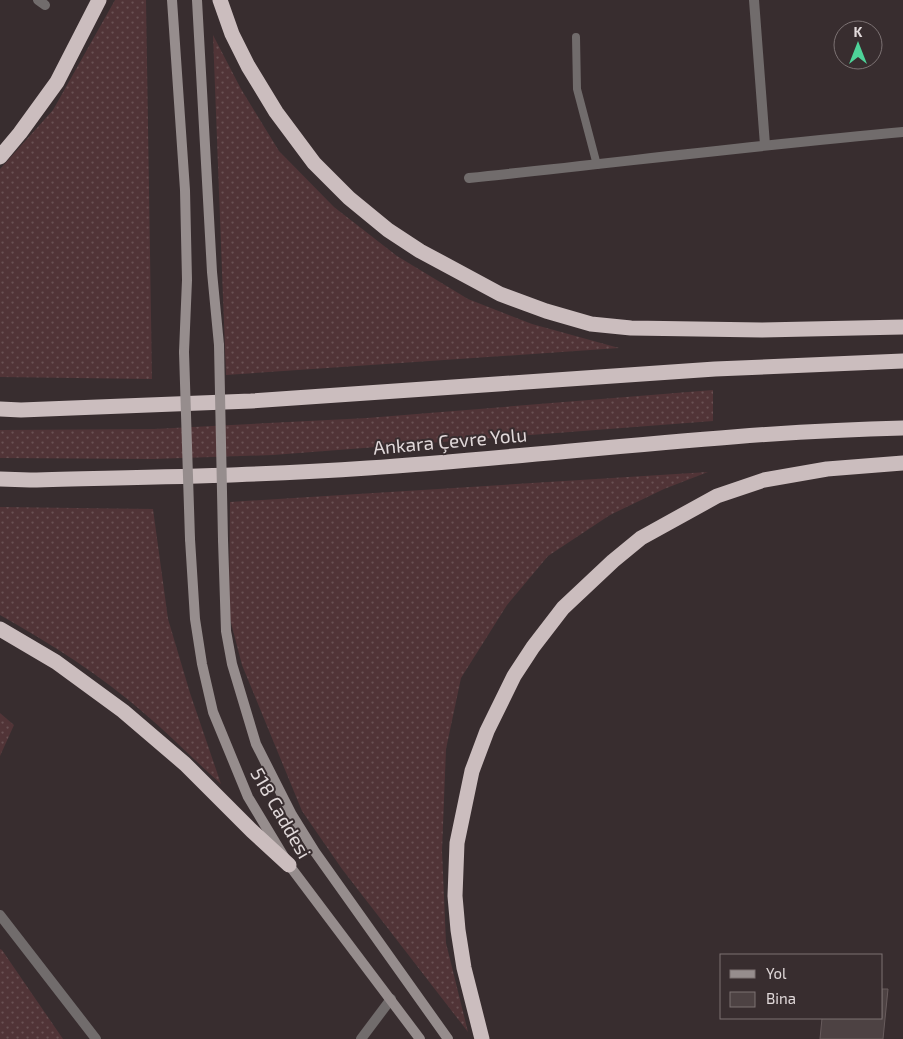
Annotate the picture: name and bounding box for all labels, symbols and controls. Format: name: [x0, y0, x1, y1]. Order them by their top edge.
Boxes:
north arrow: [833, 20, 883, 70]
text: K: [854, 23, 863, 40]
street label: Ankara Çevre Yolu: [372, 422, 528, 460]
street label: 518 Caddesi: [246, 763, 317, 862]
legend: [720, 954, 883, 1019]
text: Yol: [766, 964, 787, 982]
text: Bina: [766, 989, 796, 1007]

